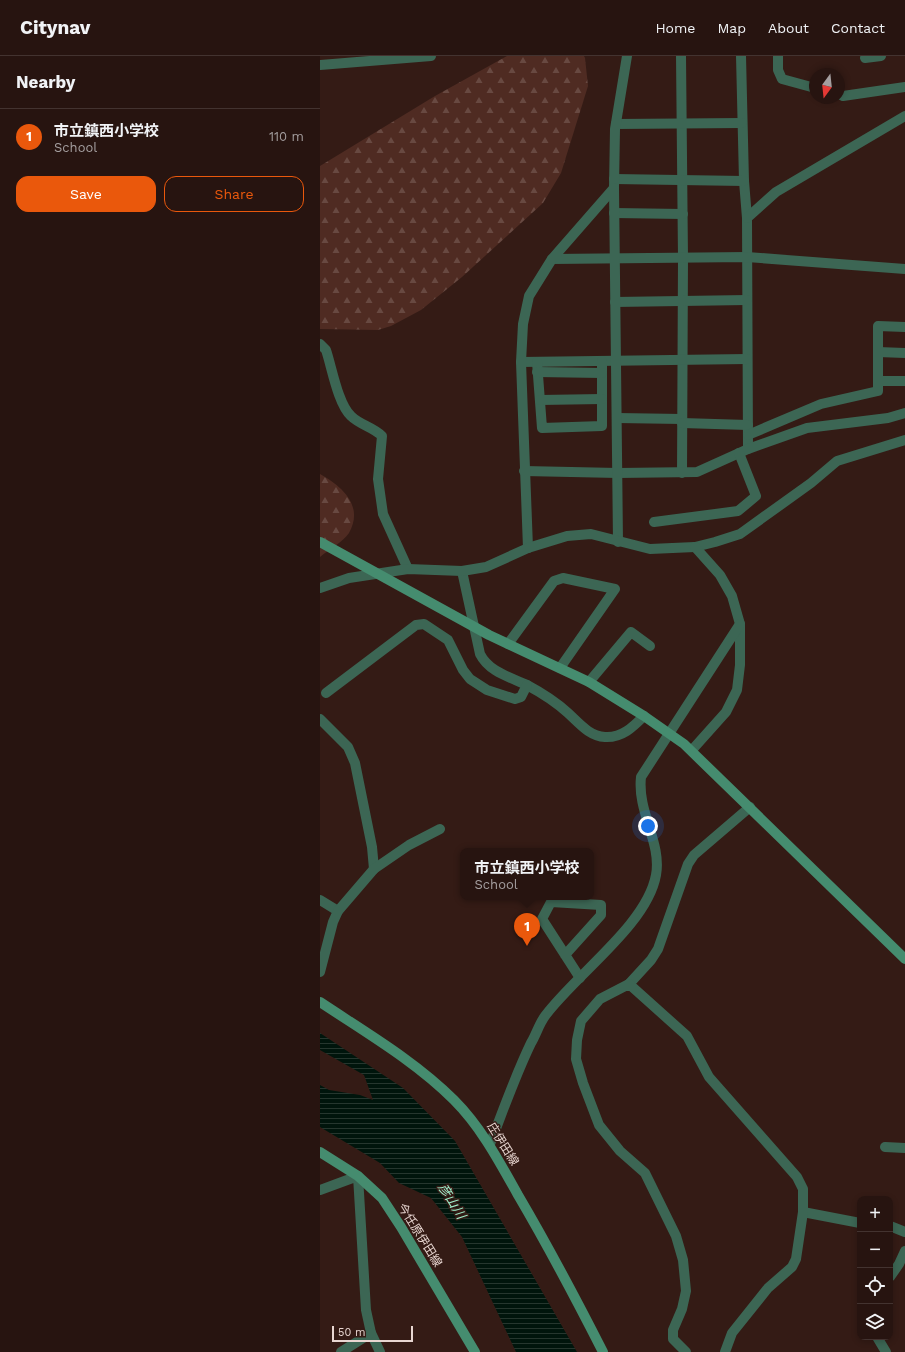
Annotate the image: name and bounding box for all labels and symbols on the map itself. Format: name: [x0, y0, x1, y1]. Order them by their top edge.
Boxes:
north arrow: [809, 68, 845, 104]
your location: [638, 816, 658, 836]
pin: 1: [514, 913, 540, 946]
street label: 庄伊田線: [484, 1120, 522, 1168]
water label: 彦山川: [435, 1180, 470, 1223]
street label: 今任原伊田線: [395, 1201, 445, 1269]
scale bar: [332, 1324, 413, 1343]

